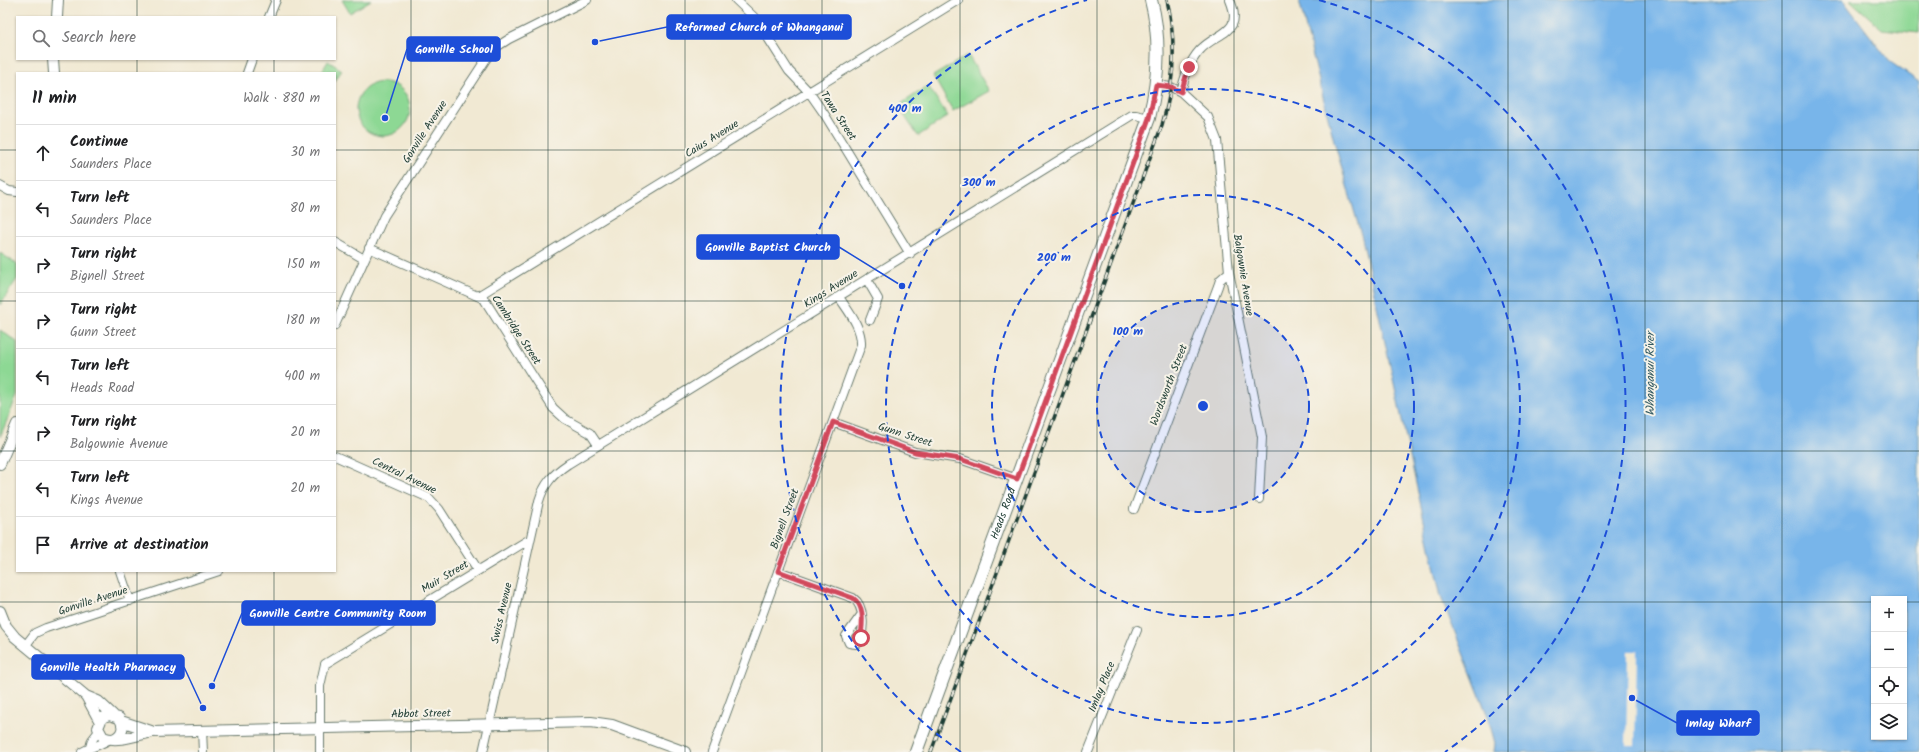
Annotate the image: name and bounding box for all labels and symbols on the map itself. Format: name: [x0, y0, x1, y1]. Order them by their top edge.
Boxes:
callout: Reformed Church of Whanganui: [667, 15, 851, 39]
text: Reformed Church of Whanganui: [675, 18, 844, 37]
callout: Gonville School: [407, 37, 500, 61]
text: Gonville School: [415, 40, 494, 59]
route end: [1180, 58, 1198, 76]
street label: Tawa Street: [815, 88, 861, 145]
street label: Gonville Avenue: [398, 97, 452, 167]
text: 400 m: [888, 99, 922, 118]
street label: Caius Avenue: [681, 115, 743, 163]
text: 300 m: [961, 173, 996, 192]
street label: Balgownie Avenue: [1228, 233, 1258, 317]
callout: Gonville Baptist Church: [697, 235, 839, 259]
text: Gonville Baptist Church: [705, 238, 831, 257]
text: 200 m: [1037, 248, 1071, 267]
street label: Kings Avenue: [800, 265, 862, 313]
street label: Cambridge Street: [487, 291, 546, 369]
text: 100 m: [1113, 322, 1143, 341]
water label: Whanganui River: [1641, 329, 1660, 416]
street label: Wordsworth Street: [1145, 341, 1193, 428]
centre of rings: [1196, 399, 1210, 413]
street label: Gunn Street: [876, 418, 935, 452]
street label: Central Avenue: [369, 453, 439, 499]
street label: Bignell Street: [766, 485, 805, 552]
street label: Heads Road: [986, 485, 1022, 542]
street label: Muir Street: [418, 555, 473, 598]
street label: Gonville Avenue: [56, 581, 130, 621]
street label: Swiss Avenue: [486, 581, 518, 645]
callout: Gonville Centre Community Room: [242, 601, 435, 625]
text: Gonville Centre Community Room: [250, 604, 427, 623]
route start: [852, 629, 870, 647]
callout: Gonville Health Pharmacy: [32, 655, 184, 679]
text: Gonville Health Pharmacy: [40, 658, 177, 677]
street label: Imlay Place: [1084, 659, 1120, 715]
street label: Abbot Street: [391, 704, 452, 724]
callout: Imlay Wharf: [1677, 711, 1759, 735]
text: Imlay Wharf: [1685, 714, 1753, 733]

